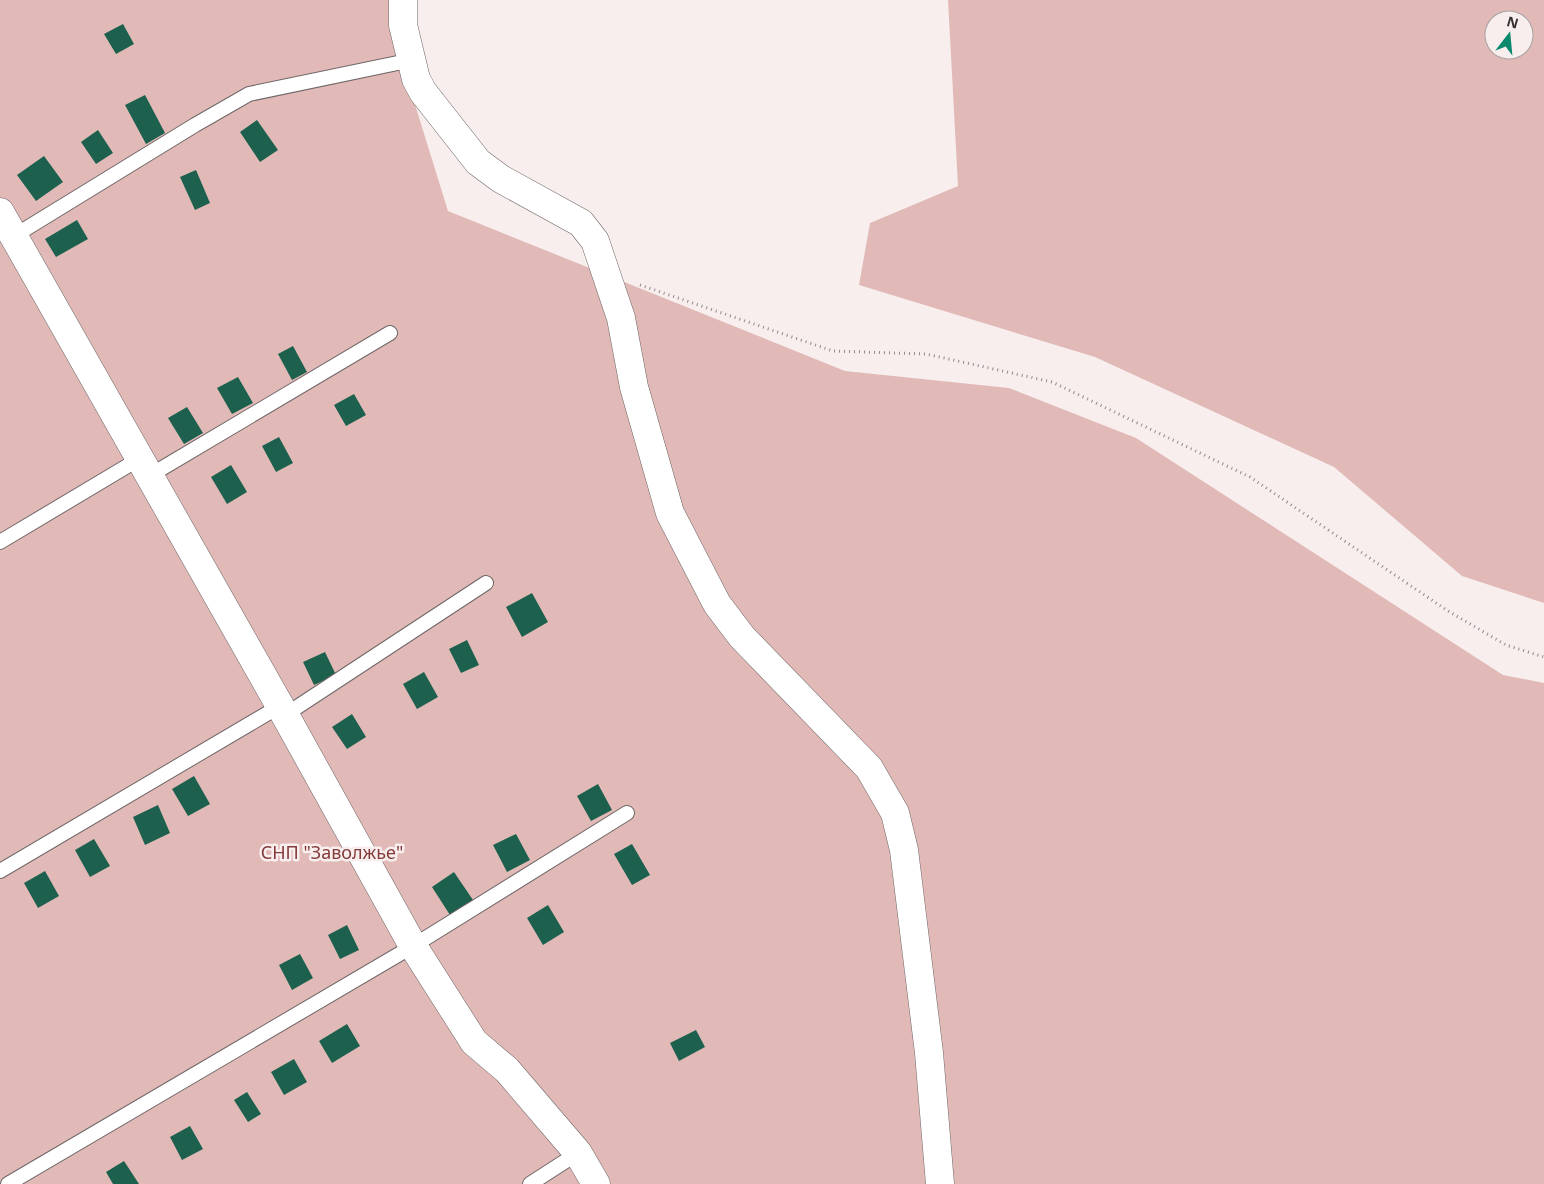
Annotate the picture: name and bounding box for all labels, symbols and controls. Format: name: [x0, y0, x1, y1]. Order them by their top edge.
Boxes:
north arrow: [1484, 10, 1534, 60]
text: N: [1505, 11, 1521, 33]
park label: СНП "Заволжье": [261, 840, 403, 864]

